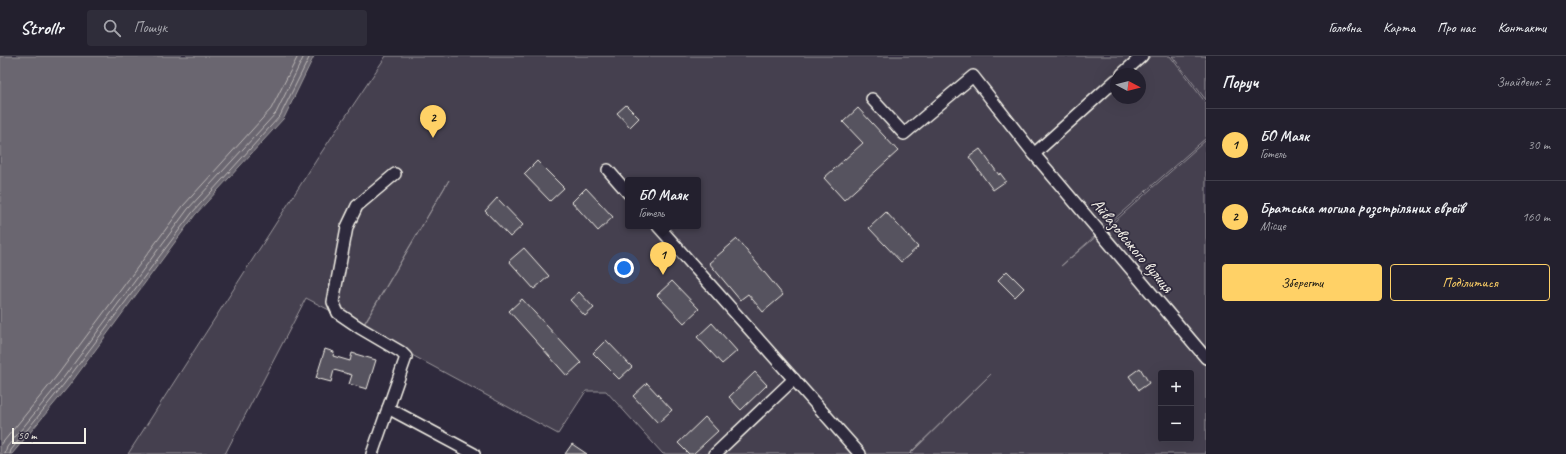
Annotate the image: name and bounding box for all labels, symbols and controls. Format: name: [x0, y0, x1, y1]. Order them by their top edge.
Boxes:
search box: [87, 10, 367, 46]
text: Strollr: [20, 16, 63, 40]
icon: search: [101, 17, 123, 39]
text: Пошук: [133, 18, 167, 37]
text: Головна: [1328, 19, 1361, 36]
text: Карта: [1383, 19, 1415, 36]
text: Про нас: [1437, 19, 1476, 36]
text: Контакти: [1498, 19, 1546, 36]
north arrow: [1110, 68, 1146, 104]
text: Поруч: [1222, 72, 1258, 93]
text: Знайдено: 2: [1496, 74, 1550, 90]
pin: 2: [420, 105, 446, 138]
text: БО Маяк: [1260, 127, 1309, 146]
text: 1: [1232, 137, 1238, 153]
text: 30 m: [1528, 137, 1550, 153]
text: Готель: [1260, 146, 1286, 162]
popup: [625, 177, 701, 229]
text: БО Маяк: [639, 186, 687, 205]
street label: Айвазовського вулиця: [1086, 194, 1179, 298]
text: Братська могила розстріляних євреїв: [1260, 199, 1464, 218]
text: Готель: [639, 205, 664, 221]
text: 2: [1232, 209, 1238, 225]
text: 160 m: [1522, 209, 1550, 225]
text: Місце: [1260, 218, 1286, 234]
pin: 1: [650, 242, 676, 275]
your location: [614, 258, 634, 278]
button: Зберегти: [1222, 264, 1382, 301]
button: Поділитися: [1390, 264, 1550, 301]
map controls: [1158, 370, 1194, 442]
button: +: [1158, 370, 1194, 406]
button: −: [1158, 406, 1194, 442]
scale bar: [12, 426, 86, 445]
text: 50 m: [18, 428, 37, 442]

